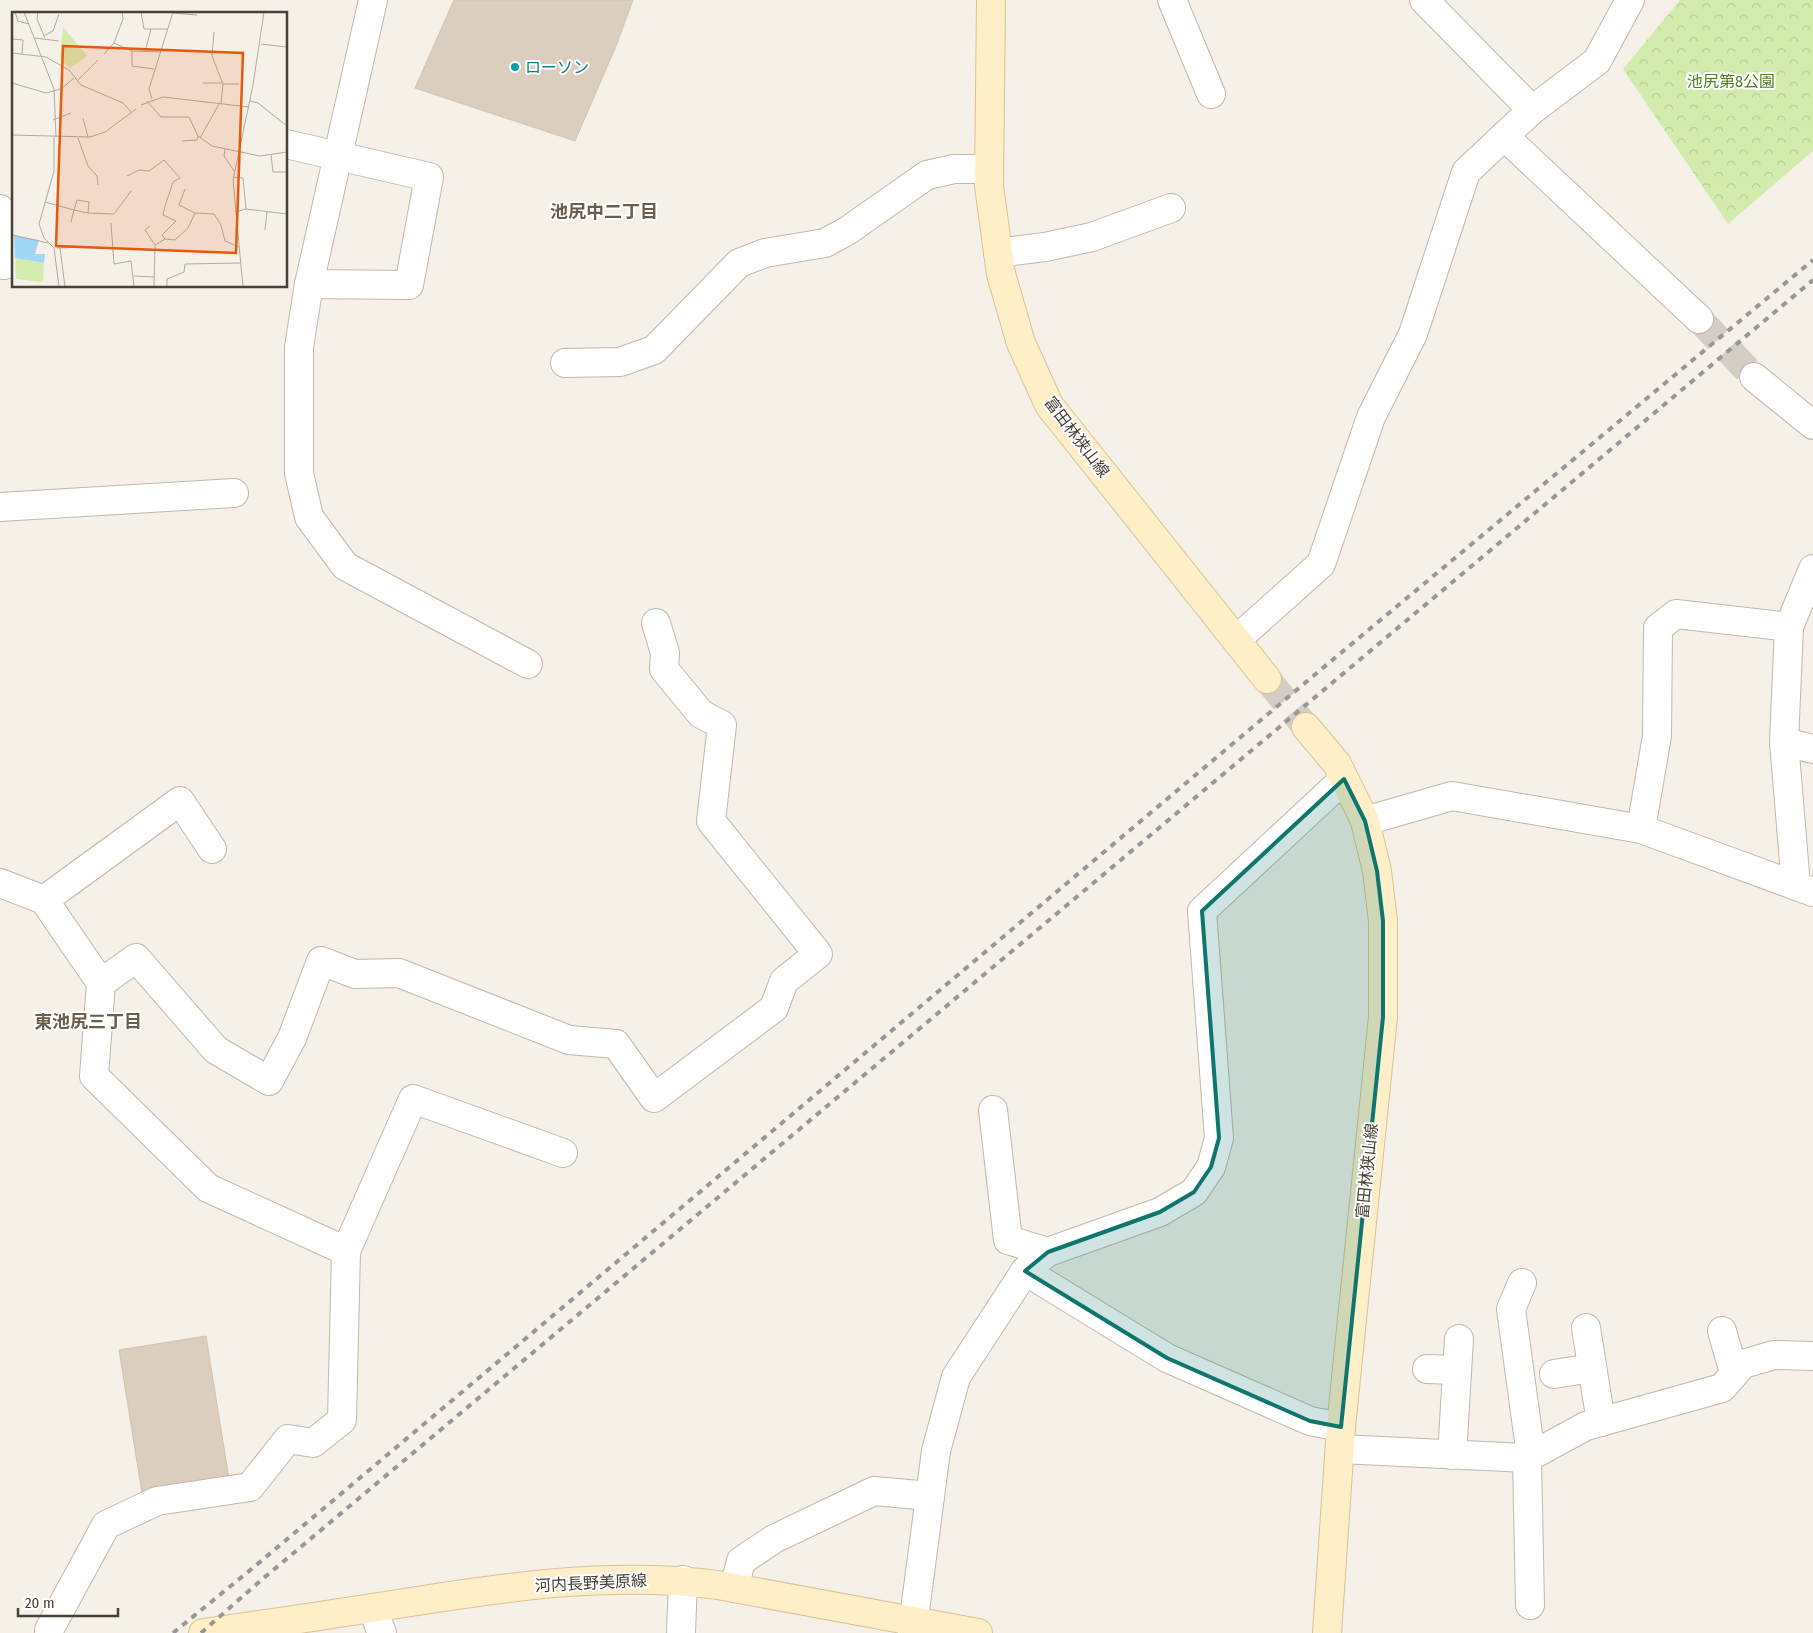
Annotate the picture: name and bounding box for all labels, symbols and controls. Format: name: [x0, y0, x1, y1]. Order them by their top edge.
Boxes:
inset map: [12, 12, 288, 288]
place label: ローソン: [525, 58, 589, 77]
marker: ローソン: [509, 61, 521, 73]
park label: 池尻第8公園: [1687, 72, 1775, 91]
district label: 池尻中二丁目: [550, 201, 658, 223]
street label: 富田林狭山線: [1041, 393, 1113, 481]
district label: 東池尻三丁目: [34, 1011, 142, 1033]
street label: 富田林狭山線: [1353, 1122, 1381, 1220]
street label: 河内長野美原線: [535, 1571, 647, 1595]
scale bar: [18, 1586, 118, 1618]
text: 20 m: [25, 1594, 55, 1612]

